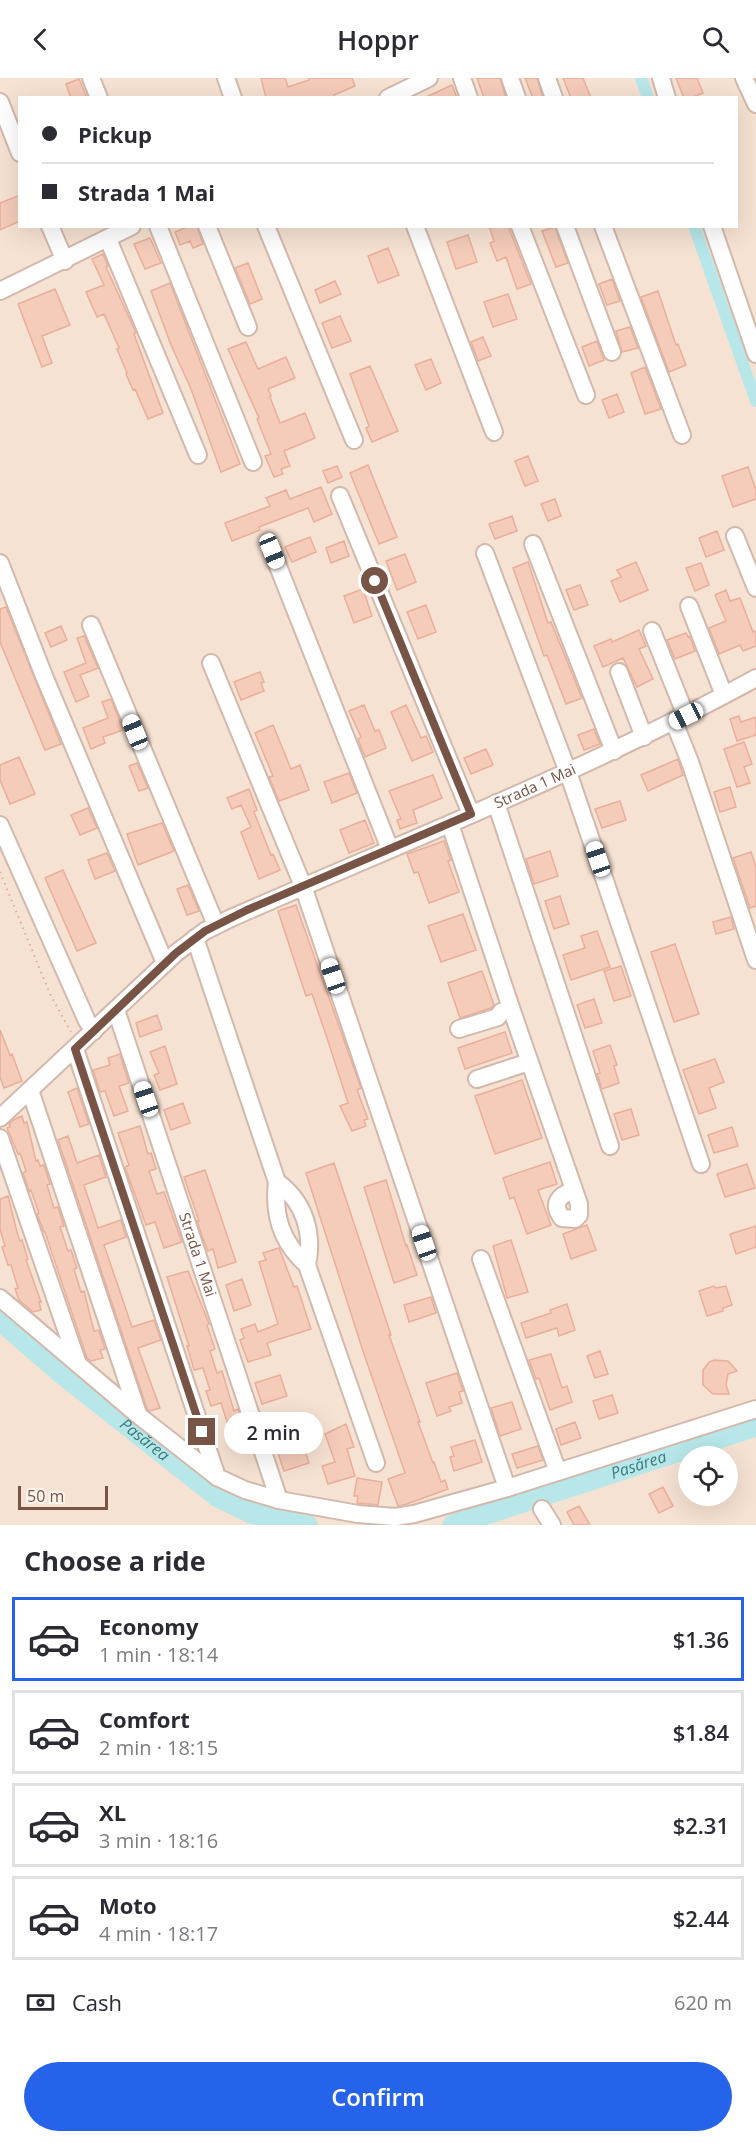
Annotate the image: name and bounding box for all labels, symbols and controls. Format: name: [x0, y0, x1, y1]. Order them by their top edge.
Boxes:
text: Hoppr: [337, 21, 419, 58]
icon: back: [24, 23, 57, 56]
icon: search: [699, 23, 732, 56]
text: Pickup: [78, 119, 152, 149]
text: Strada 1 Mai: [78, 177, 215, 207]
car: [257, 531, 287, 571]
route start: [361, 567, 388, 594]
car: [666, 700, 706, 732]
car: [120, 712, 150, 752]
street label: Strada 1 Mai: [491, 758, 579, 812]
car: [584, 839, 612, 879]
car: [319, 956, 347, 996]
car: [132, 1079, 160, 1119]
street label: Strada 1 Mai: [175, 1210, 222, 1299]
car: [410, 1223, 438, 1263]
callout: 2 min: [223, 1411, 322, 1453]
water label: Pasărea: [116, 1413, 174, 1466]
route end: [188, 1418, 215, 1445]
text: 2 min: [247, 1419, 301, 1446]
water label: Pasărea: [608, 1445, 669, 1484]
map controls: [678, 1446, 738, 1506]
button: locate: [678, 1446, 738, 1506]
scale bar: [18, 1483, 108, 1510]
text: 50 m: [27, 1485, 64, 1507]
text: Choose a ride: [24, 1542, 206, 1579]
text: Economy: [99, 1611, 198, 1641]
icon: car: [27, 1612, 81, 1666]
text: $1.36: [673, 1624, 729, 1654]
text: 1 min · 18:14: [99, 1641, 218, 1668]
text: Comfort: [99, 1704, 190, 1734]
icon: car: [27, 1705, 81, 1759]
text: $1.84: [673, 1717, 729, 1747]
text: 2 min · 18:15: [99, 1734, 218, 1761]
text: XL: [99, 1797, 126, 1827]
icon: car: [27, 1798, 81, 1852]
text: $2.31: [673, 1810, 729, 1840]
text: 3 min · 18:16: [99, 1827, 218, 1854]
text: Moto: [99, 1890, 157, 1920]
icon: car: [27, 1891, 81, 1945]
text: $2.44: [673, 1903, 729, 1933]
text: 4 min · 18:17: [99, 1920, 218, 1947]
icon: cash: [24, 1986, 57, 2019]
text: Cash: [72, 1987, 122, 2017]
text: 620 m: [674, 1989, 732, 2016]
button: Confirm: [24, 2062, 732, 2131]

